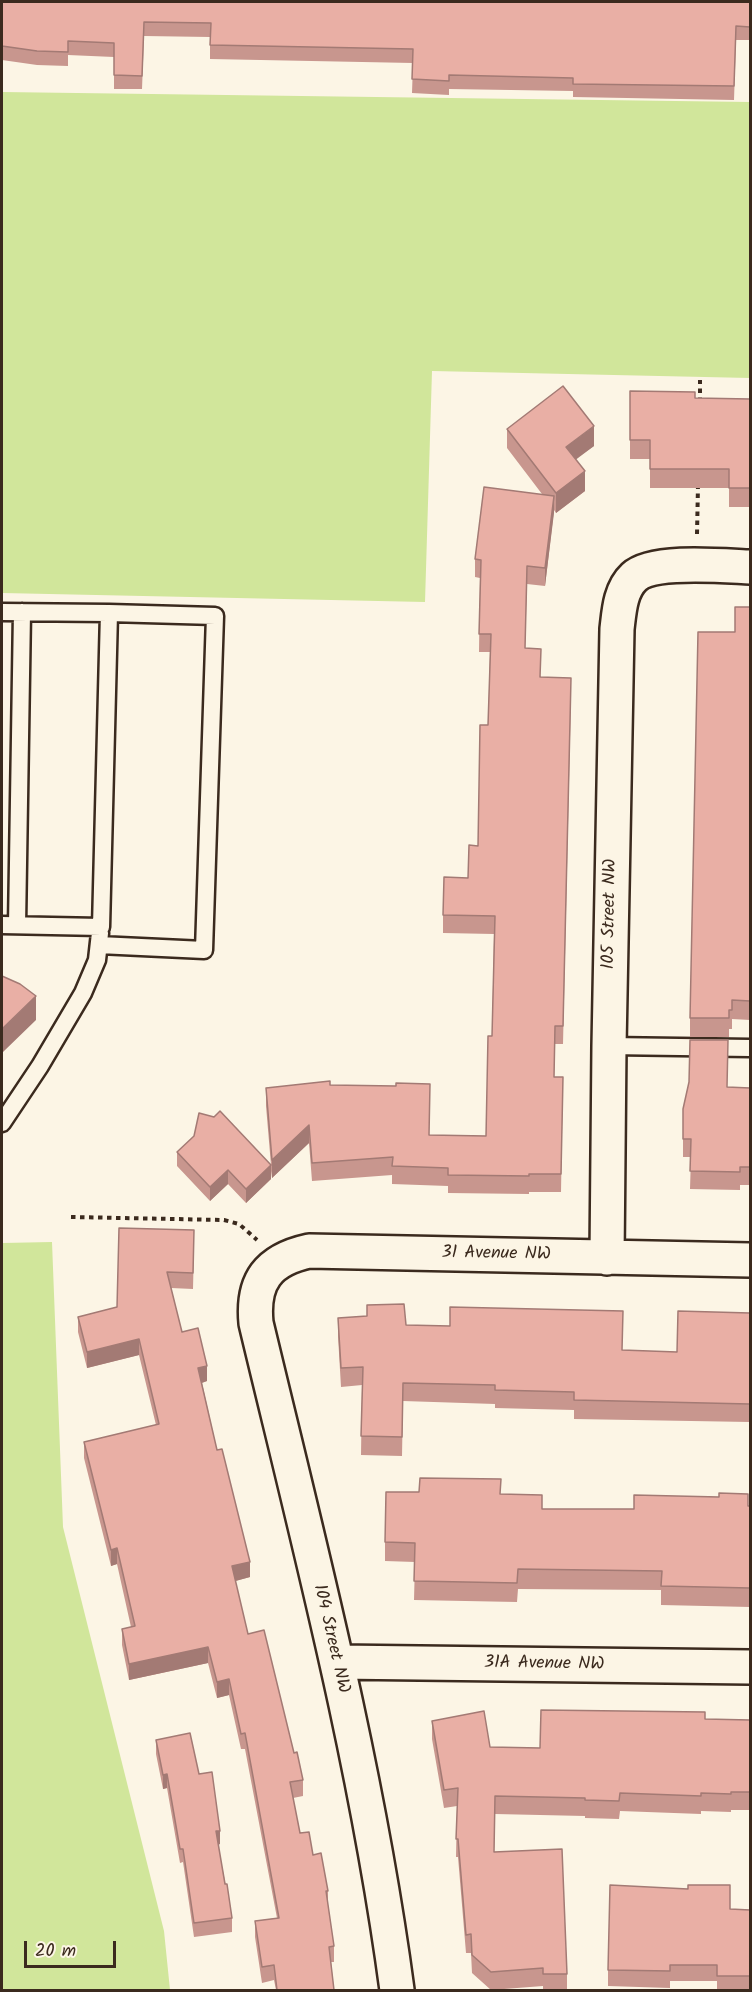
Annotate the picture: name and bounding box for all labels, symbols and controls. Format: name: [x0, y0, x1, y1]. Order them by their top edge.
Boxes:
street label: 105 Street NW: [599, 858, 623, 970]
street label: 31 Avenue NW: [441, 1243, 551, 1267]
street label: 104 Street NW: [307, 1583, 353, 1695]
street label: 31A Avenue NW: [484, 1653, 604, 1677]
scale bar: [27, 1929, 118, 1967]
text: 20 m: [35, 1937, 76, 1966]

